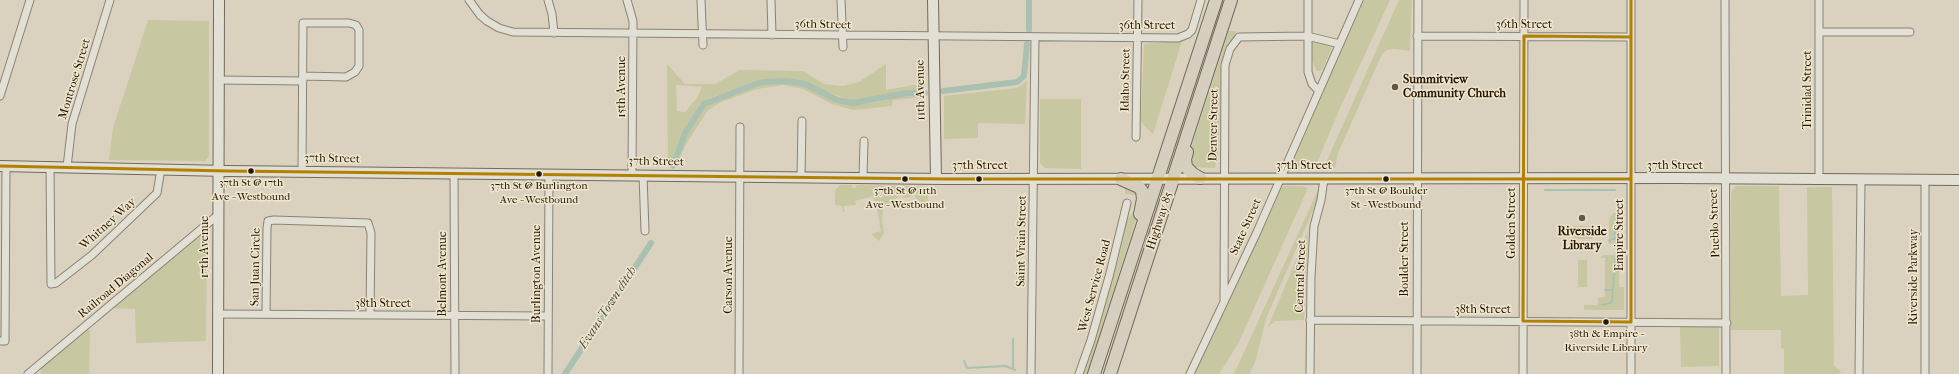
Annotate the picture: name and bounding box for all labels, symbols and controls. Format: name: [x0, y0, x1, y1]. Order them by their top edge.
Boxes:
street label: 36th Street: [795, 17, 851, 33]
street label: 36th Street: [1496, 18, 1552, 32]
street label: 36th Street: [1119, 19, 1175, 33]
street label: Montrose Street: [56, 37, 94, 121]
street label: Idaho Street: [1118, 48, 1134, 112]
street label: Trinidad Street: [1801, 50, 1815, 130]
street label: 15th Avenue: [615, 56, 629, 118]
street label: 11th Avenue: [913, 59, 929, 121]
place label: Summitview Community Church: [1403, 73, 1506, 101]
marker: Summitview Community Church: [1390, 82, 1400, 92]
street label: Denver Street: [1206, 88, 1222, 162]
street label: 37th Street: [304, 151, 360, 167]
street label: 37th Street: [628, 154, 684, 170]
street label: 37th Street: [952, 159, 1008, 173]
street label: 37th Street: [1276, 159, 1332, 173]
street label: 37th Street: [1647, 159, 1703, 173]
marker: 37th St @ 17th Ave - Westbound: [246, 166, 256, 176]
marker: 37th St @ Burlington Ave - Westbound: [534, 169, 544, 179]
marker: 37th St @ 11th Ave - Westbound: [900, 174, 910, 184]
unlabelled marker: [974, 174, 984, 184]
marker: 37th St @ Boulder St - Westbound: [1381, 174, 1391, 184]
place label: 37th St @ 17th Ave - Westbound: [212, 176, 290, 202]
place label: 37th St @ Burlington Ave - Westbound: [490, 179, 588, 205]
place label: 37th St @ 11th Ave - Westbound: [866, 184, 944, 210]
place label: 37th St @ Boulder St - Westbound: [1345, 184, 1427, 210]
street label: Golden Street: [1505, 187, 1519, 259]
street label: Pueblo Street: [1707, 188, 1723, 258]
street label: Highway 85: [1144, 190, 1176, 252]
street label: Whitney Way: [77, 195, 139, 253]
street label: Saint Vrain Street: [1014, 195, 1030, 287]
street label: State Street: [1227, 196, 1265, 258]
street label: Empire Street: [1613, 199, 1627, 271]
marker: Riverside Library: [1577, 213, 1587, 223]
street label: 17th Avenue: [198, 216, 212, 278]
street label: Boulder Street: [1398, 221, 1412, 297]
street label: Burlington Avenue: [530, 225, 544, 323]
place label: Riverside Library: [1557, 225, 1607, 253]
street label: San Juan Circle: [248, 228, 264, 306]
street label: Riverside Parkway: [1907, 229, 1921, 325]
street label: Belmont Avenue: [436, 231, 450, 317]
street label: Carson Avenue: [722, 236, 736, 314]
street label: West Service Road: [1076, 238, 1114, 334]
street label: Central Street: [1293, 239, 1309, 313]
street label: Railroad Diagonal: [76, 250, 156, 322]
water label: Evans Town ditch: [576, 264, 640, 352]
street label: 38th Street: [355, 297, 411, 311]
street label: 38th Street: [1455, 303, 1511, 317]
marker: 38th & Empire - Riverside Library: [1601, 317, 1611, 327]
place label: 38th & Empire - Riverside Library: [1564, 327, 1648, 353]

